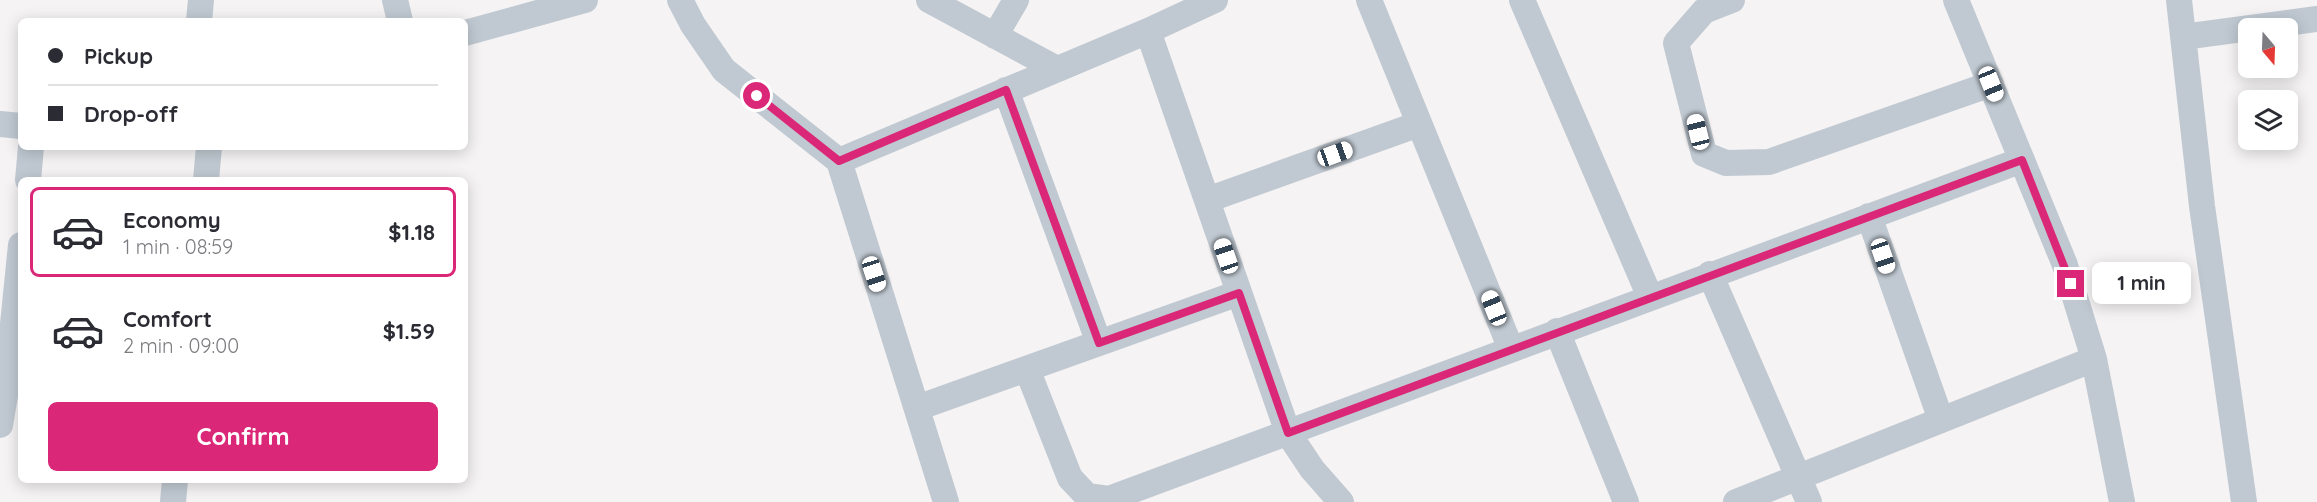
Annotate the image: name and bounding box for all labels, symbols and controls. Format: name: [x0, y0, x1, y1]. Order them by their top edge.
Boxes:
north arrow: [2238, 18, 2298, 78]
map controls: [2238, 18, 2298, 150]
text: Pickup: [84, 42, 153, 70]
car: [1976, 64, 2006, 104]
route start: [743, 82, 770, 109]
button: layers: [2238, 90, 2298, 150]
text: Drop-off: [84, 100, 178, 128]
car: [1685, 112, 1711, 152]
car: [1315, 139, 1355, 169]
icon: car: [51, 205, 105, 259]
text: Economy: [123, 206, 221, 234]
text: $1.18: [388, 218, 435, 246]
text: 1 min · 08:59: [123, 234, 233, 259]
car: [1212, 236, 1240, 276]
car: [1869, 236, 1897, 276]
car: [860, 254, 888, 294]
callout: 1 min: [2092, 263, 2191, 305]
route end: [2057, 270, 2084, 297]
text: 1 min: [2117, 270, 2166, 295]
car: [1479, 288, 1509, 328]
icon: car: [51, 304, 105, 358]
text: Comfort: [123, 305, 212, 333]
text: $1.59: [383, 317, 435, 345]
text: 2 min · 09:00: [123, 333, 239, 358]
button: Confirm: [48, 402, 438, 471]

